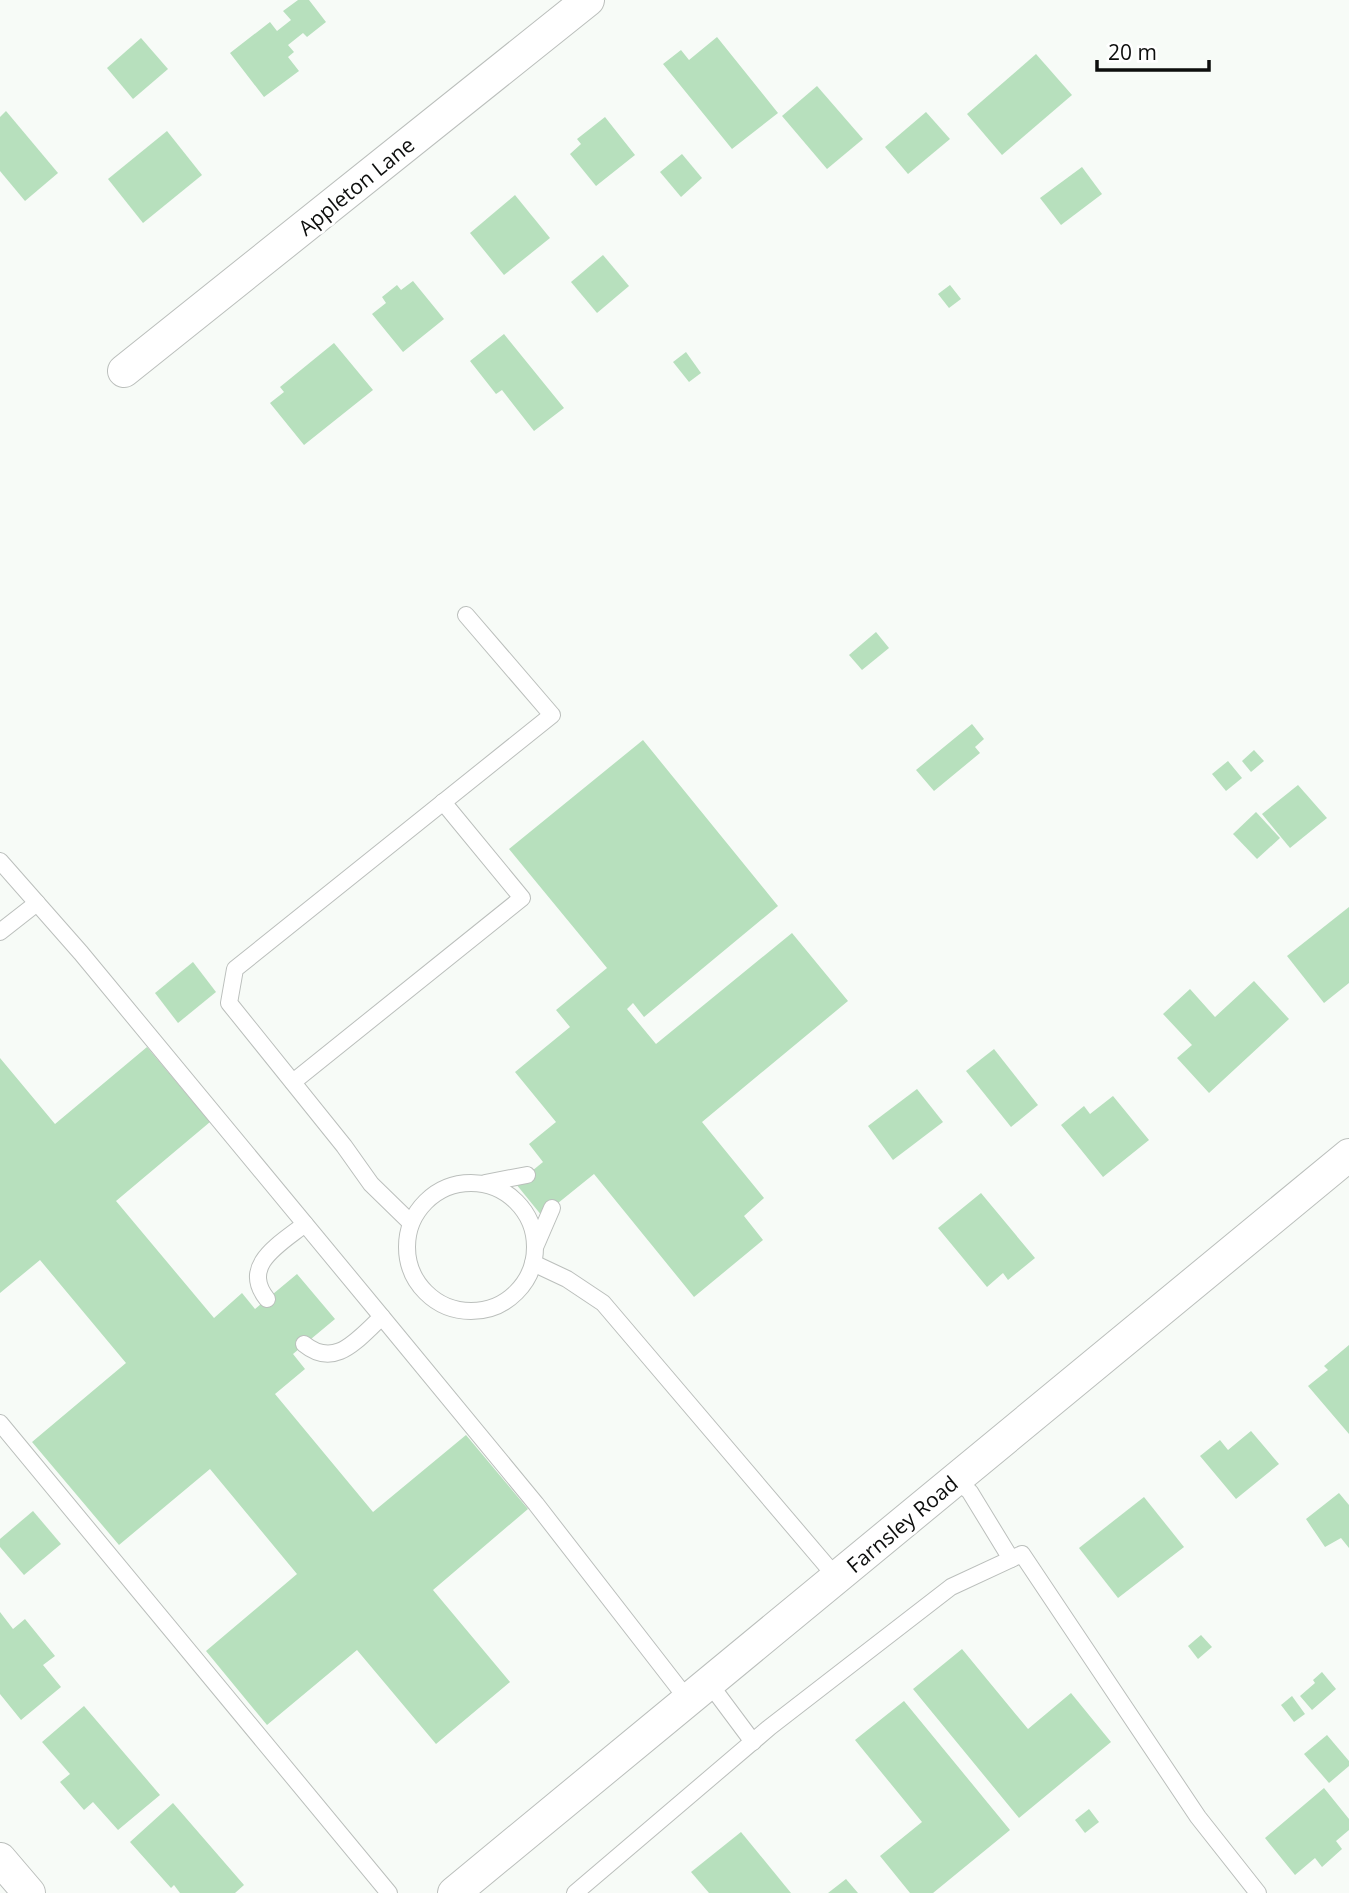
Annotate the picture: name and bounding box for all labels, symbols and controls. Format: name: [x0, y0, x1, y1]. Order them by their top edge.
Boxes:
scale bar: [1097, 28, 1209, 72]
text: 20 m: [1108, 38, 1157, 66]
street label: Appleton Lane: [292, 130, 420, 242]
street label: Farnsley Road: [840, 1469, 964, 1579]

